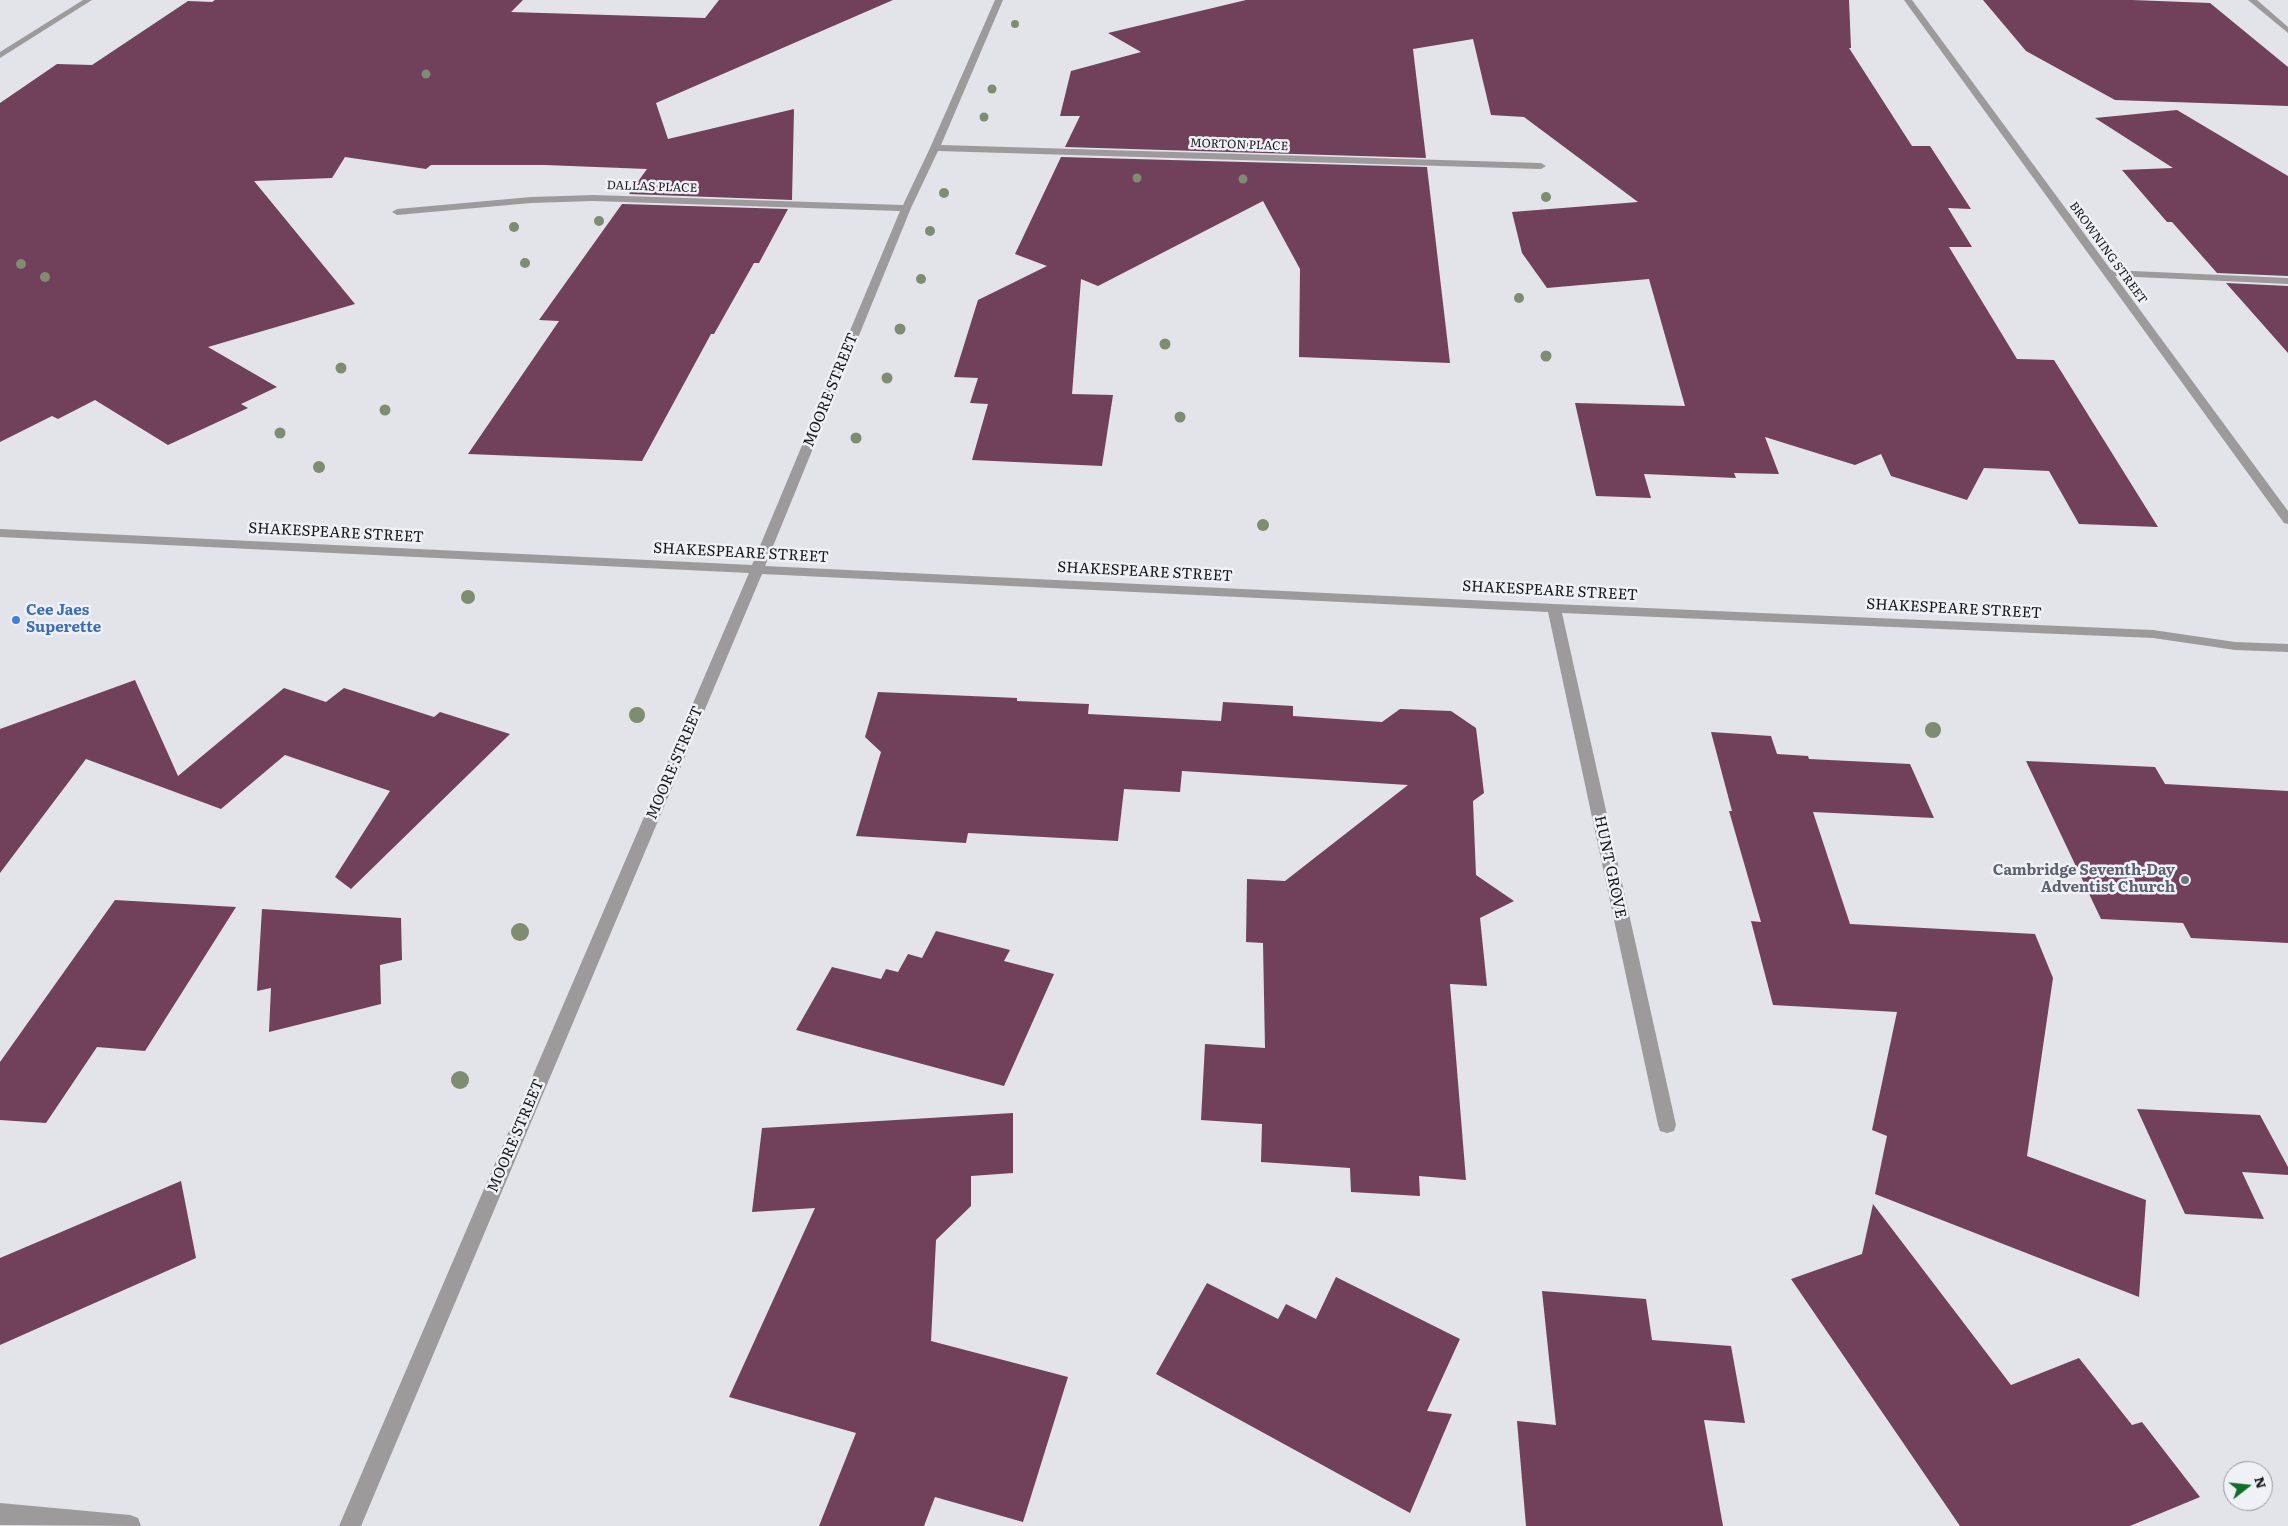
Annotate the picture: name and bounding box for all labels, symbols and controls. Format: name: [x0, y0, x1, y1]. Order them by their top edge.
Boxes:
street label: MORTON PLACE: [1190, 136, 1288, 154]
street label: DALLAS PLACE: [606, 178, 698, 196]
street label: BROWNING STREET: [2066, 199, 2150, 307]
street label: MOORE STREET: [800, 330, 862, 450]
street label: SHAKESPEARE STREET: [248, 519, 424, 547]
street label: SHAKESPEARE STREET: [653, 539, 829, 567]
street label: SHAKESPEARE STREET: [1057, 558, 1233, 586]
street label: SHAKESPEARE STREET: [1462, 577, 1638, 605]
street label: SHAKESPEARE STREET: [1866, 595, 2042, 623]
place label: Cee Jaes Superette: [26, 602, 101, 637]
marker: Cee Jaes Superette: [10, 614, 22, 626]
street label: MOORE STREET: [643, 704, 707, 822]
street label: HUNT GROVE: [1590, 814, 1630, 920]
place label: Cambridge Seventh-Day Adventist Church: [1993, 862, 2175, 897]
marker: Cambridge Seventh-Day Adventist Church: [2179, 874, 2191, 886]
street label: MOORE STREET: [484, 1077, 548, 1195]
north arrow: [2223, 1461, 2273, 1511]
text: N: [2250, 1474, 2273, 1491]

